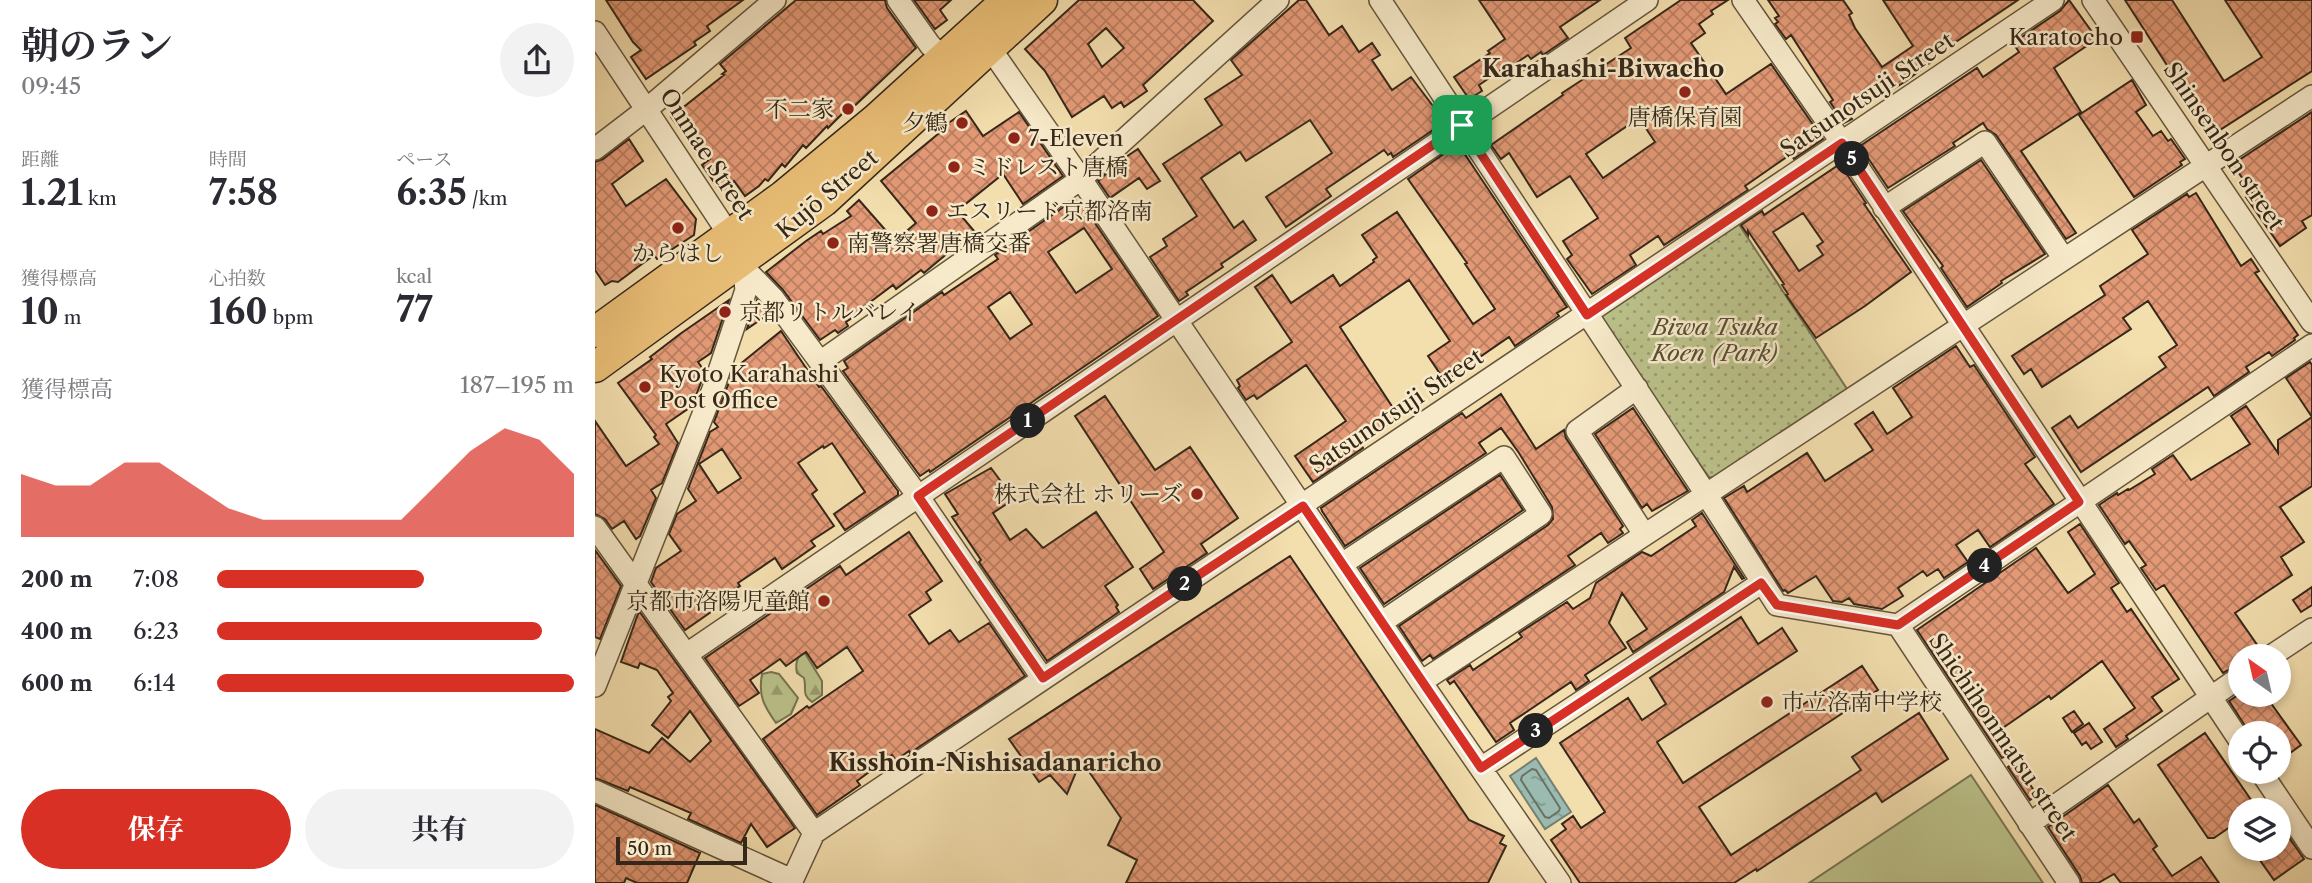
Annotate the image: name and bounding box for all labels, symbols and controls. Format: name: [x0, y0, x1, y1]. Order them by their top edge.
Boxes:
text: 朝のラン: [21, 22, 173, 69]
button: share: [500, 23, 574, 97]
place label: Karatocho: [2008, 23, 2123, 51]
street label: Satsunotsuji Street: [1775, 26, 1959, 164]
marker: Karatocho: [2129, 29, 2145, 45]
district label: Karahashi-Biwacho: [1482, 54, 1724, 83]
street label: Shinsenbon street: [2157, 57, 2291, 235]
text: 09:45: [21, 72, 81, 100]
street label: Onmae Street: [654, 83, 760, 225]
marker: 唐橋保育園: [1677, 84, 1693, 100]
place label: 不二家: [765, 95, 834, 123]
pin: [1432, 95, 1492, 155]
marker: 不二家: [840, 101, 856, 117]
place label: 唐橋保育園: [1628, 103, 1743, 131]
icon: arrive: [1443, 106, 1481, 144]
place label: 夕鶴: [902, 109, 948, 137]
marker: 夕鶴: [954, 115, 970, 131]
place label: 7-Eleven: [1028, 124, 1123, 152]
marker: 7-Eleven: [1006, 130, 1022, 146]
pin: 5: [1835, 142, 1869, 176]
street label: Kujō Street: [771, 143, 883, 245]
text: 5: [1846, 147, 1857, 170]
text: 距離: [21, 148, 59, 171]
text: 時間: [209, 148, 247, 171]
text: ペース: [396, 148, 452, 171]
place label: ミドレスト唐橋: [968, 153, 1128, 181]
marker: ミドレスト唐橋: [946, 159, 962, 175]
text: 1.21: [21, 171, 83, 214]
text: 7:58: [209, 171, 278, 214]
text: 6:35: [396, 171, 467, 214]
text: km: [83, 187, 117, 210]
text: /km: [467, 187, 507, 210]
place label: エスリード京都洛南: [946, 197, 1153, 225]
marker: エスリード京都洛南: [924, 203, 940, 219]
marker: からはし: [670, 220, 686, 236]
place label: 南警察署唐橋交番: [847, 229, 1031, 257]
marker: 南警察署唐橋交番: [825, 235, 841, 251]
place label: からはし: [632, 239, 724, 267]
text: kcal: [396, 265, 432, 288]
text: 獲得標高: [21, 267, 97, 290]
text: 心拍数: [209, 267, 266, 290]
text: 77: [396, 288, 433, 331]
text: 10: [21, 290, 59, 333]
text: 160: [209, 290, 268, 333]
place label: 京都リトルバレイ: [739, 298, 920, 326]
marker: 京都リトルバレイ: [717, 304, 733, 320]
text: m: [59, 306, 82, 329]
text: bpm: [268, 306, 314, 329]
park label: Biwa Tsuka Koen (Park): [1650, 313, 1778, 367]
street label: Satsunotsuji Street: [1304, 342, 1488, 480]
place label: Kyoto Karahashi Post Office: [659, 360, 839, 414]
text: 187–195 m: [460, 371, 574, 399]
text: 獲得標高: [21, 375, 113, 403]
marker: Kyoto Karahashi Post Office: [637, 379, 653, 395]
pin: 1: [1011, 404, 1045, 438]
text: 1: [1023, 409, 1032, 432]
place label: 株式会社 ホリーズ: [994, 480, 1183, 508]
marker: 株式会社 ホリーズ: [1189, 486, 1205, 502]
pin: 4: [1967, 548, 2003, 584]
text: 4: [1979, 554, 1990, 577]
text: 200 m: [21, 565, 93, 593]
text: 7:08: [133, 565, 179, 593]
pin: 2: [1167, 566, 1203, 602]
text: 2: [1179, 572, 1190, 595]
place label: 京都市洛陽児童館: [626, 587, 810, 615]
marker: 京都市洛陽児童館: [816, 593, 832, 609]
text: 400 m: [21, 617, 93, 645]
text: 6:23: [133, 617, 179, 645]
street label: Shichihonmatsu street: [1923, 628, 2083, 846]
north arrow: [2228, 644, 2291, 707]
map controls: [2228, 644, 2291, 861]
text: 600 m: [21, 669, 93, 697]
text: 6:14: [133, 669, 176, 697]
place label: 市立洛南中学校: [1781, 688, 1942, 716]
marker: 市立洛南中学校: [1759, 694, 1775, 710]
pin: 3: [1518, 714, 1553, 748]
text: 3: [1530, 719, 1541, 742]
button: locate: [2228, 721, 2291, 784]
district label: Kisshoin-Nishisadanaricho: [829, 748, 1161, 777]
button: 保存: [21, 789, 291, 869]
button: 共有: [305, 789, 574, 869]
button: layers: [2228, 798, 2291, 861]
scale bar: [616, 834, 747, 866]
text: 50 m: [627, 837, 672, 860]

